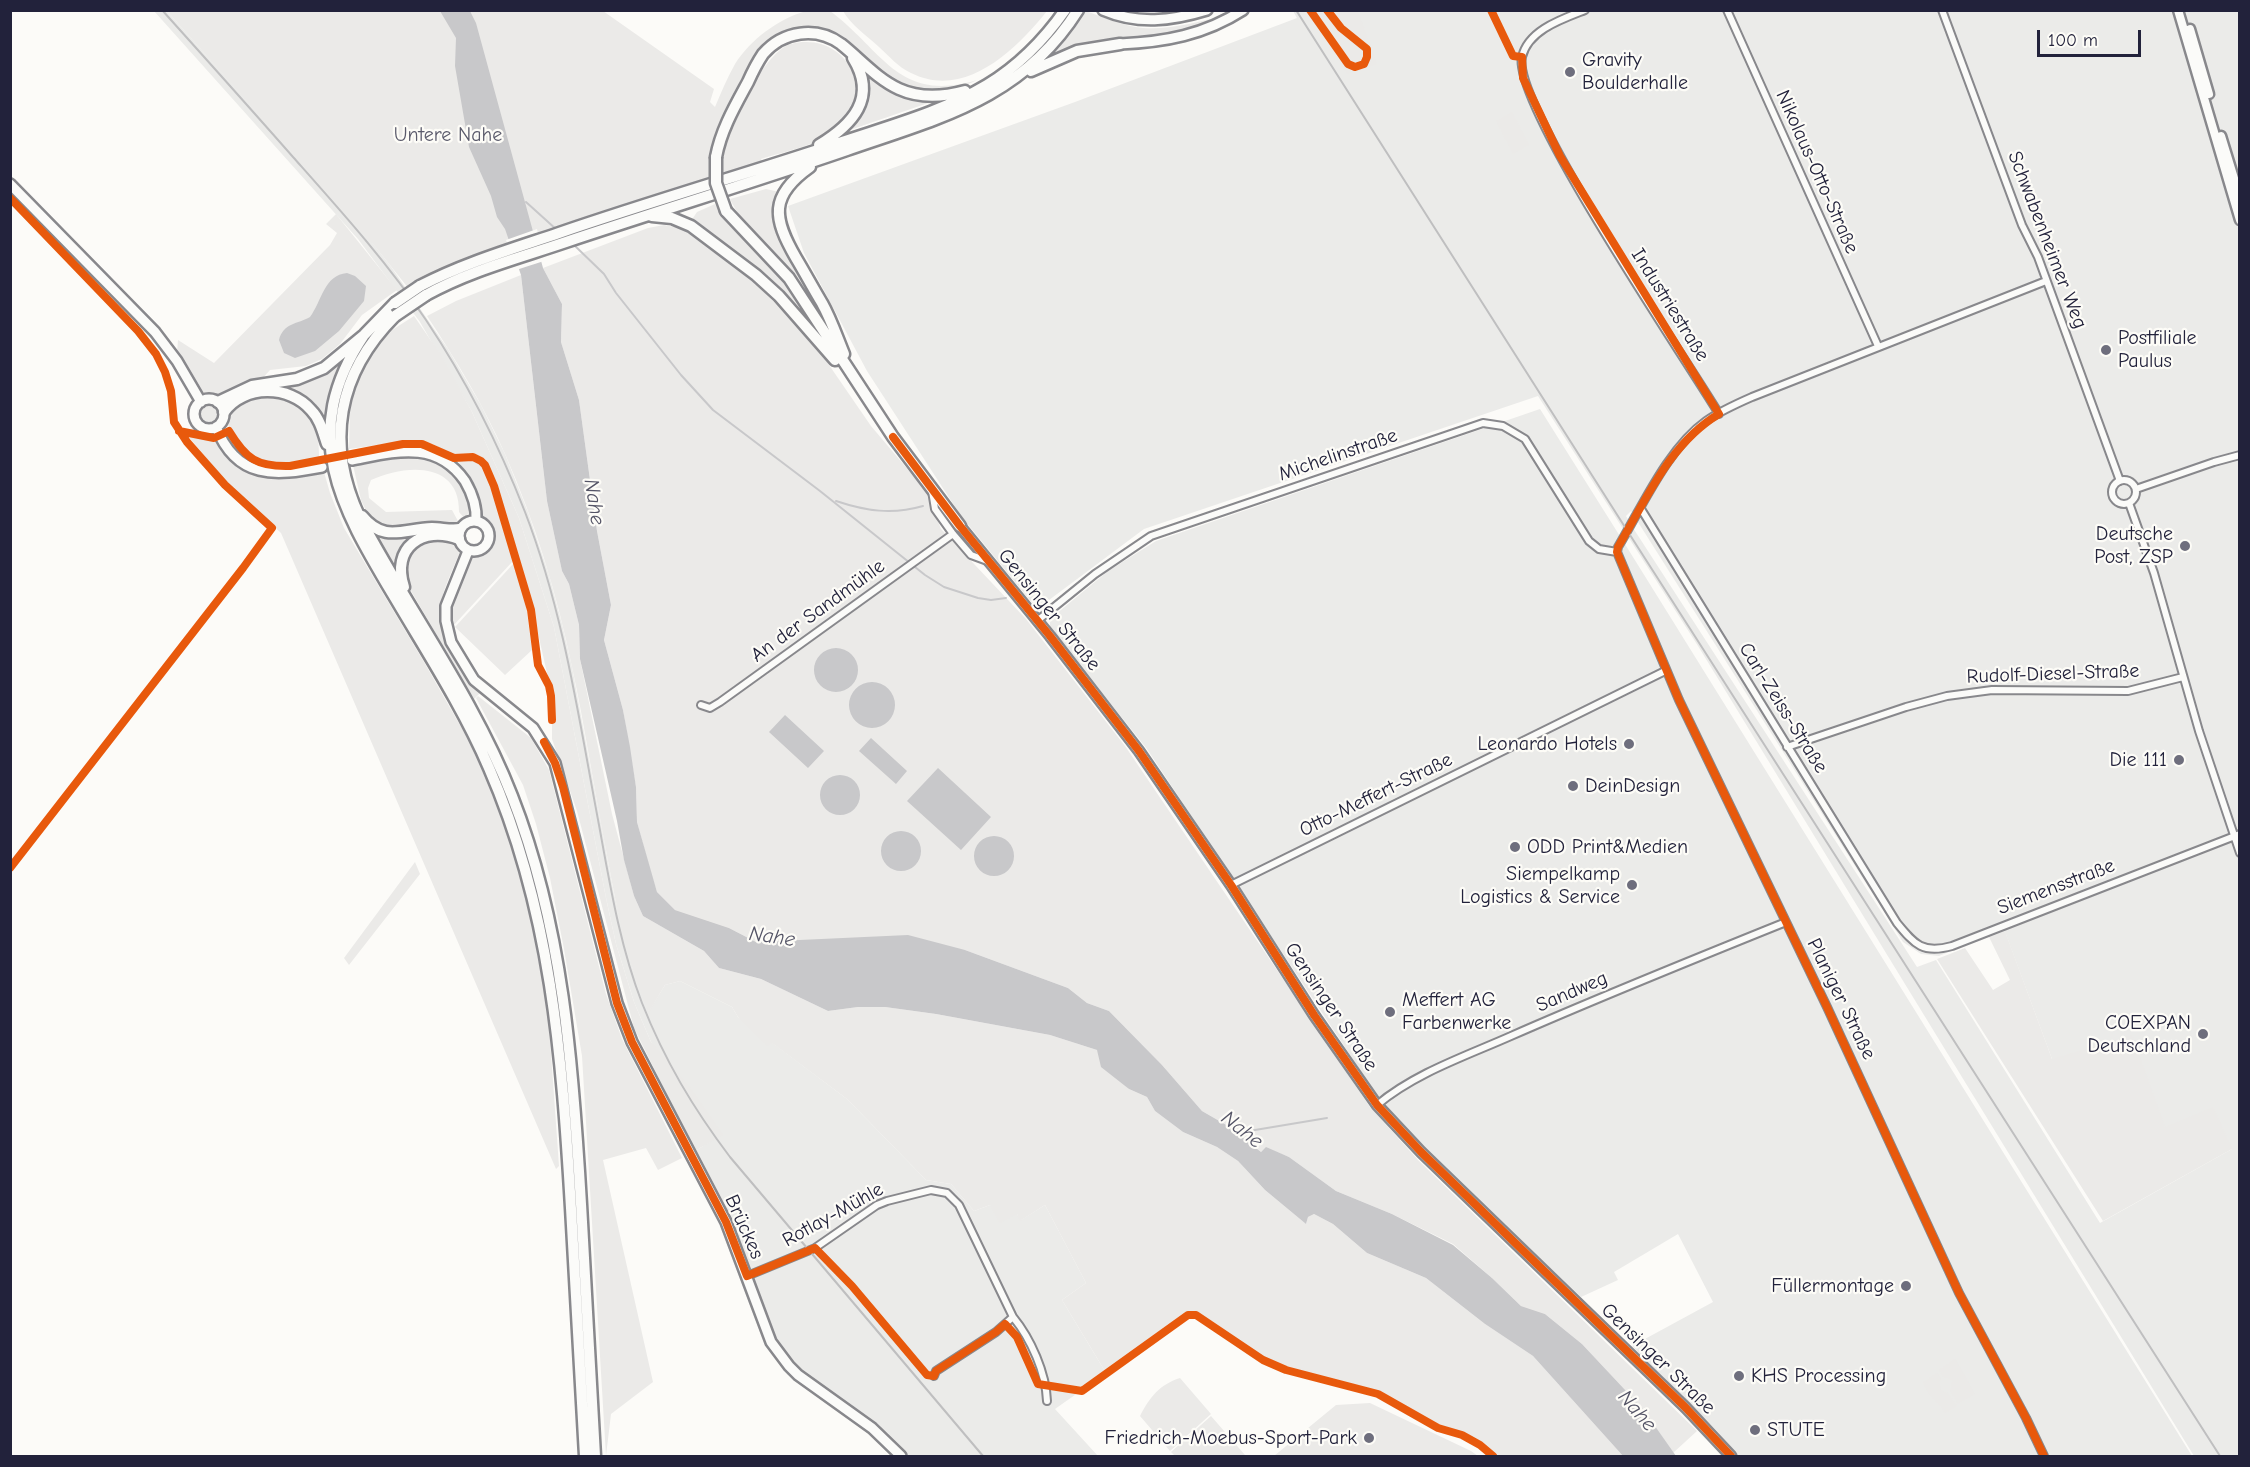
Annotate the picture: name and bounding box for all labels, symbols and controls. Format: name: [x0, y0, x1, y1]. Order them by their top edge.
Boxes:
scale bar: [2040, 18, 2144, 56]
text: 100 m: [2048, 30, 2098, 51]
place label: Gravity Boulderhalle: [1582, 48, 1688, 95]
marker: Gravity Boulderhalle: [1563, 65, 1577, 79]
street label: Nikolaus-Otto-Straße: [1770, 87, 1864, 257]
park label: Untere Nahe: [394, 123, 502, 147]
street label: Schwabenheimer Weg: [2002, 148, 2092, 332]
street label: Industriestraße: [1626, 244, 1714, 366]
place label: Postfiliale Paulus: [2118, 326, 2197, 373]
marker: Postfiliale Paulus: [2099, 343, 2113, 357]
street label: Michelinstraße: [1275, 423, 1401, 487]
water label: Nahe: [578, 477, 610, 527]
place label: Deutsche Post, ZSP: [2094, 522, 2173, 569]
marker: Deutsche Post, ZSP: [2178, 539, 2192, 553]
street label: Gensinger Straße: [993, 544, 1105, 676]
street label: An der Sandmühle: [746, 554, 890, 668]
street label: Carl-Zeiss-Straße: [1733, 638, 1833, 778]
street label: Rudolf-Diesel-Straße: [1966, 659, 2140, 689]
place label: Leonardo Hotels: [1477, 732, 1617, 756]
marker: Leonardo Hotels: [1622, 737, 1636, 751]
street label: Otto-Meffert-Straße: [1296, 748, 1456, 842]
place label: Die 111: [2109, 748, 2167, 772]
marker: Die 111: [2172, 753, 2186, 767]
place label: DeinDesign: [1585, 774, 1680, 798]
marker: DeinDesign: [1566, 779, 1580, 793]
place label: ODD Print&Medien: [1527, 835, 1688, 859]
marker: ODD Print&Medien: [1508, 840, 1522, 854]
street label: Siemensstraße: [1994, 854, 2118, 920]
place label: Siempelkamp Logistics & Service: [1460, 862, 1620, 909]
marker: Siempelkamp Logistics & Service: [1625, 878, 1639, 892]
water label: Nahe: [747, 921, 797, 953]
street label: Planiger Straße: [1801, 934, 1881, 1064]
street label: Gensinger Straße: [1279, 938, 1383, 1076]
street label: Sandweg: [1533, 966, 1611, 1018]
place label: Meffert AG Farbenwerke: [1402, 988, 1511, 1035]
marker: Meffert AG Farbenwerke: [1383, 1005, 1397, 1019]
place label: COEXPAN Deutschland: [2087, 1011, 2191, 1058]
marker: COEXPAN Deutschland: [2196, 1027, 2210, 1041]
water label: Nahe: [1216, 1106, 1268, 1154]
street label: Rotlay-Mühle: [778, 1177, 888, 1253]
street label: Brückes: [719, 1191, 769, 1263]
place label: Füllermontage: [1771, 1274, 1894, 1298]
marker: Füllermontage: [1899, 1279, 1913, 1293]
street label: Gensinger Straße: [1596, 1298, 1720, 1420]
place label: KHS Processing: [1751, 1364, 1886, 1388]
marker: KHS Processing: [1732, 1369, 1746, 1383]
water label: Nahe: [1612, 1385, 1662, 1437]
place label: STUTE: [1767, 1418, 1825, 1442]
marker: STUTE: [1748, 1423, 1762, 1437]
place label: Friedrich-Moebus-Sport-Park: [1105, 1426, 1357, 1450]
marker: Friedrich-Moebus-Sport-Park: [1362, 1431, 1376, 1445]

